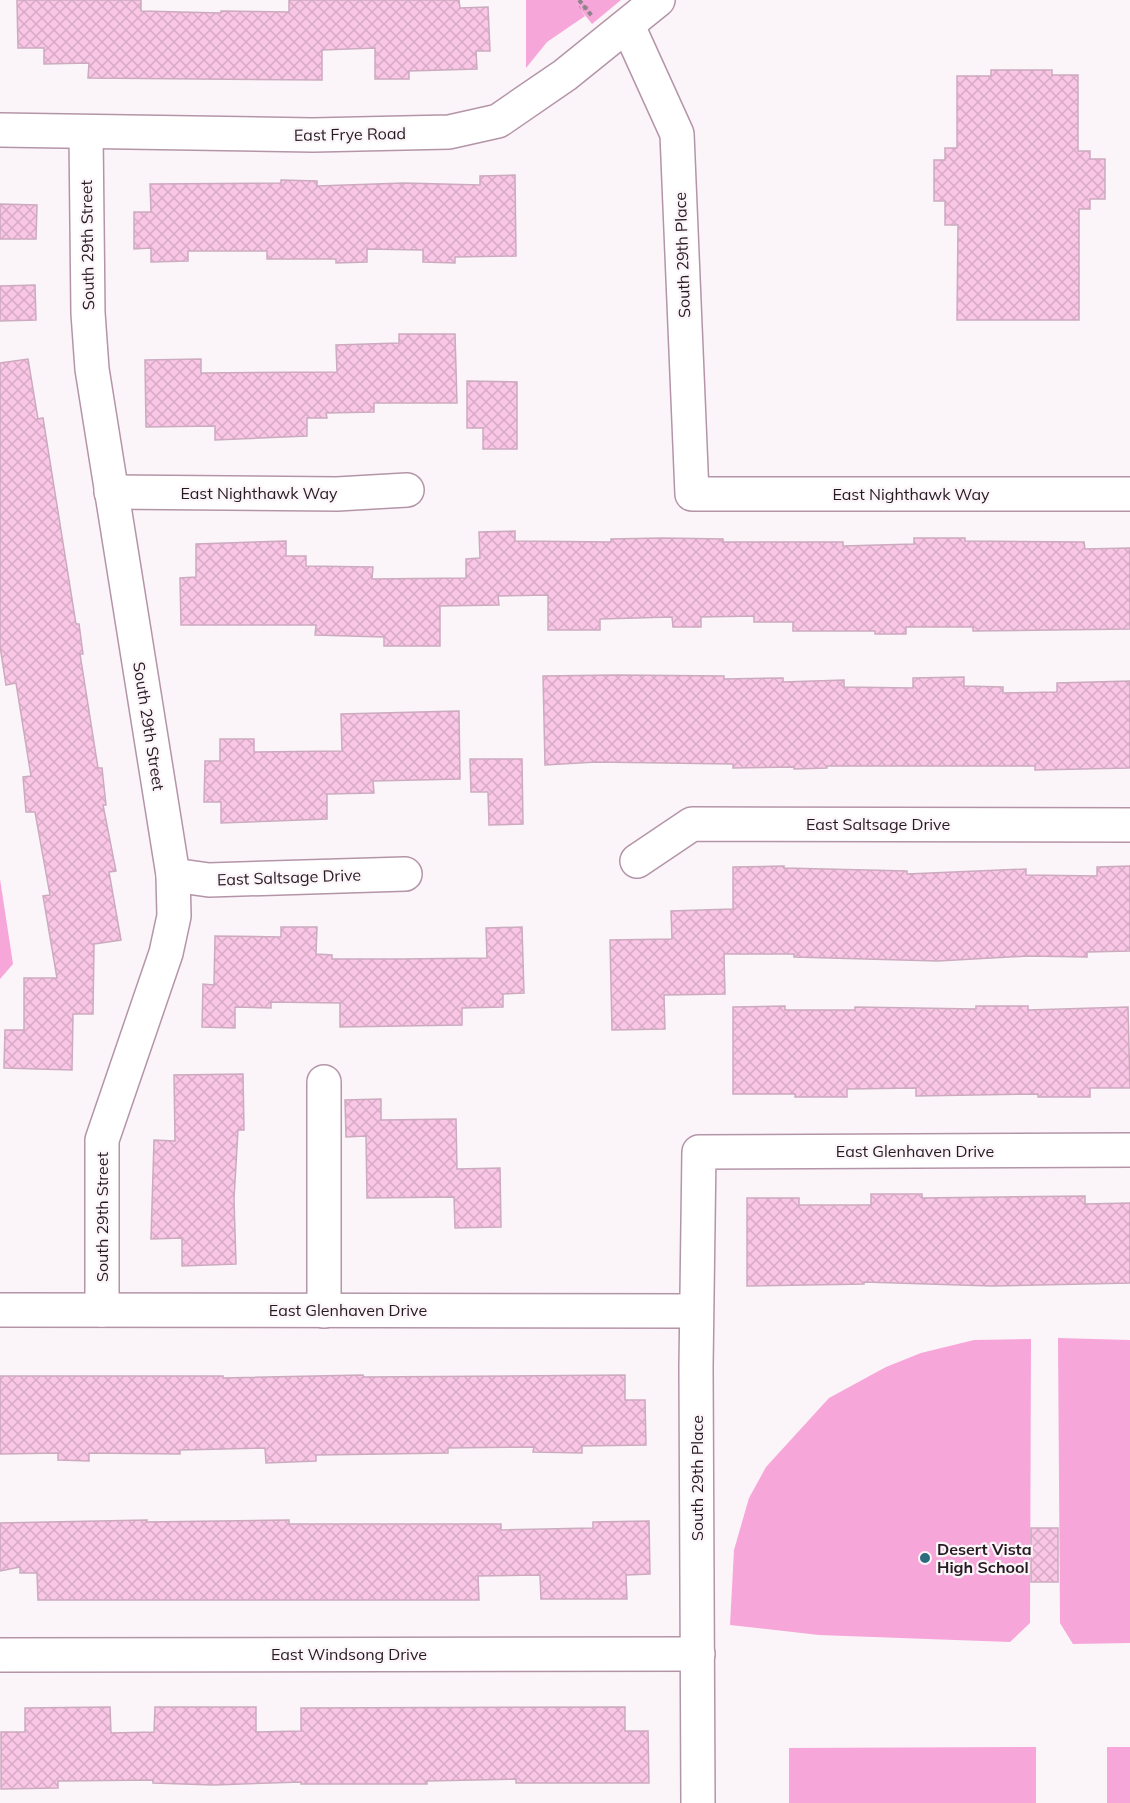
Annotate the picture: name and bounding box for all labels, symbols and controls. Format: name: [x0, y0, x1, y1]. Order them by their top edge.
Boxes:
street label: East Frye Road: [294, 123, 406, 145]
street label: South 29th Street: [76, 179, 98, 310]
street label: South 29th Place: [670, 192, 694, 318]
street label: East Nighthawk Way: [180, 483, 338, 503]
street label: East Nighthawk Way: [832, 484, 990, 504]
street label: South 29th Street: [129, 660, 169, 792]
street label: East Saltsage Drive: [806, 814, 950, 834]
street label: East Saltsage Drive: [217, 864, 361, 890]
street label: East Glenhaven Drive: [836, 1141, 994, 1161]
street label: South 29th Street: [92, 1152, 112, 1282]
street label: East Glenhaven Drive: [269, 1300, 427, 1320]
street label: South 29th Place: [687, 1415, 707, 1541]
place label: Desert Vista High School: [937, 1539, 1032, 1577]
marker: Desert Vista High School: [918, 1551, 932, 1565]
street label: East Windsong Drive: [271, 1644, 427, 1664]

